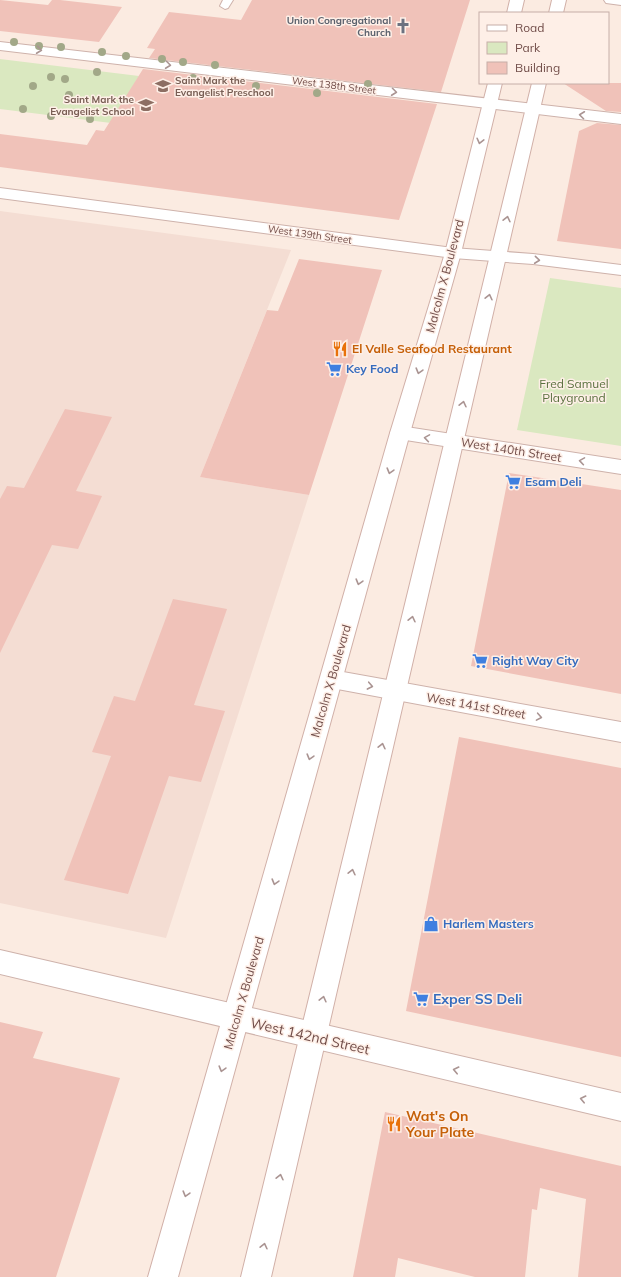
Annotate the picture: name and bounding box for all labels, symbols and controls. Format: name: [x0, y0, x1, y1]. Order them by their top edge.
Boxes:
legend: [479, 12, 609, 84]
place label: Union Congregational Church: [287, 14, 391, 39]
church icon: Union Congregational Church: [394, 17, 412, 35]
text: Road: [515, 20, 544, 35]
text: Park: [515, 40, 541, 55]
one-way arrow: [36, 45, 42, 54]
one-way arrow: [165, 60, 171, 69]
text: Building: [515, 60, 560, 75]
place label: Saint Mark the Evangelist Preschool: [175, 74, 273, 99]
street label: West 138th Street: [291, 74, 377, 97]
school or university icon: Saint Mark the Evangelist Preschool: [154, 77, 172, 95]
one-way arrow: [391, 87, 397, 96]
place label: Saint Mark the Evangelist School: [50, 93, 135, 118]
school or university icon: Saint Mark the Evangelist School: [137, 96, 155, 114]
one-way arrow: [579, 110, 585, 119]
one-way arrow: [476, 137, 485, 144]
one-way arrow: [502, 215, 511, 222]
street label: Malcolm X Boulevard: [422, 218, 467, 334]
street label: West 139th Street: [267, 222, 353, 247]
one-way arrow: [534, 255, 540, 264]
one-way arrow: [484, 294, 492, 300]
restaurant icon: El Valle Seafood Restaurant: [331, 340, 349, 358]
place label: El Valle Seafood Restaurant: [352, 341, 512, 356]
supermarket icon: Key Food: [325, 360, 343, 378]
place label: Key Food: [346, 361, 398, 376]
one-way arrow: [415, 367, 424, 374]
park label: Fred Samuel Playground: [539, 376, 609, 405]
one-way arrow: [459, 401, 467, 407]
one-way arrow: [424, 434, 430, 442]
street label: West 140th Street: [460, 434, 562, 465]
one-way arrow: [579, 457, 586, 466]
one-way arrow: [386, 467, 395, 474]
supermarket icon: Esam Deli: [504, 473, 522, 491]
place label: Esam Deli: [525, 474, 582, 489]
one-way arrow: [355, 579, 363, 586]
one-way arrow: [408, 616, 416, 622]
street label: Malcolm X Boulevard: [307, 623, 354, 739]
supermarket icon: Right Way City: [471, 652, 489, 670]
place label: Right Way City: [492, 653, 579, 668]
one-way arrow: [367, 681, 373, 690]
street label: West 141st Street: [425, 689, 527, 722]
one-way arrow: [536, 712, 542, 721]
one-way arrow: [378, 742, 386, 749]
one-way arrow: [306, 753, 315, 760]
one-way arrow: [348, 869, 356, 875]
one-way arrow: [271, 878, 280, 885]
shop icon: Harlem Masters: [422, 915, 440, 933]
place label: Harlem Masters: [443, 916, 534, 931]
street label: Malcolm X Boulevard: [220, 935, 267, 1051]
supermarket icon: Exper SS Deli: [412, 990, 430, 1008]
place label: Exper SS Deli: [433, 990, 522, 1008]
one-way arrow: [318, 995, 326, 1002]
street label: West 142nd Street: [249, 1014, 372, 1059]
one-way arrow: [218, 1065, 227, 1072]
one-way arrow: [453, 1066, 459, 1074]
one-way arrow: [580, 1095, 586, 1103]
place label: Wat's On Your Plate: [405, 1107, 475, 1141]
restaurant icon: Wat's On Your Plate: [385, 1115, 403, 1133]
one-way arrow: [275, 1174, 283, 1180]
one-way arrow: [182, 1190, 191, 1197]
one-way arrow: [259, 1243, 267, 1249]

